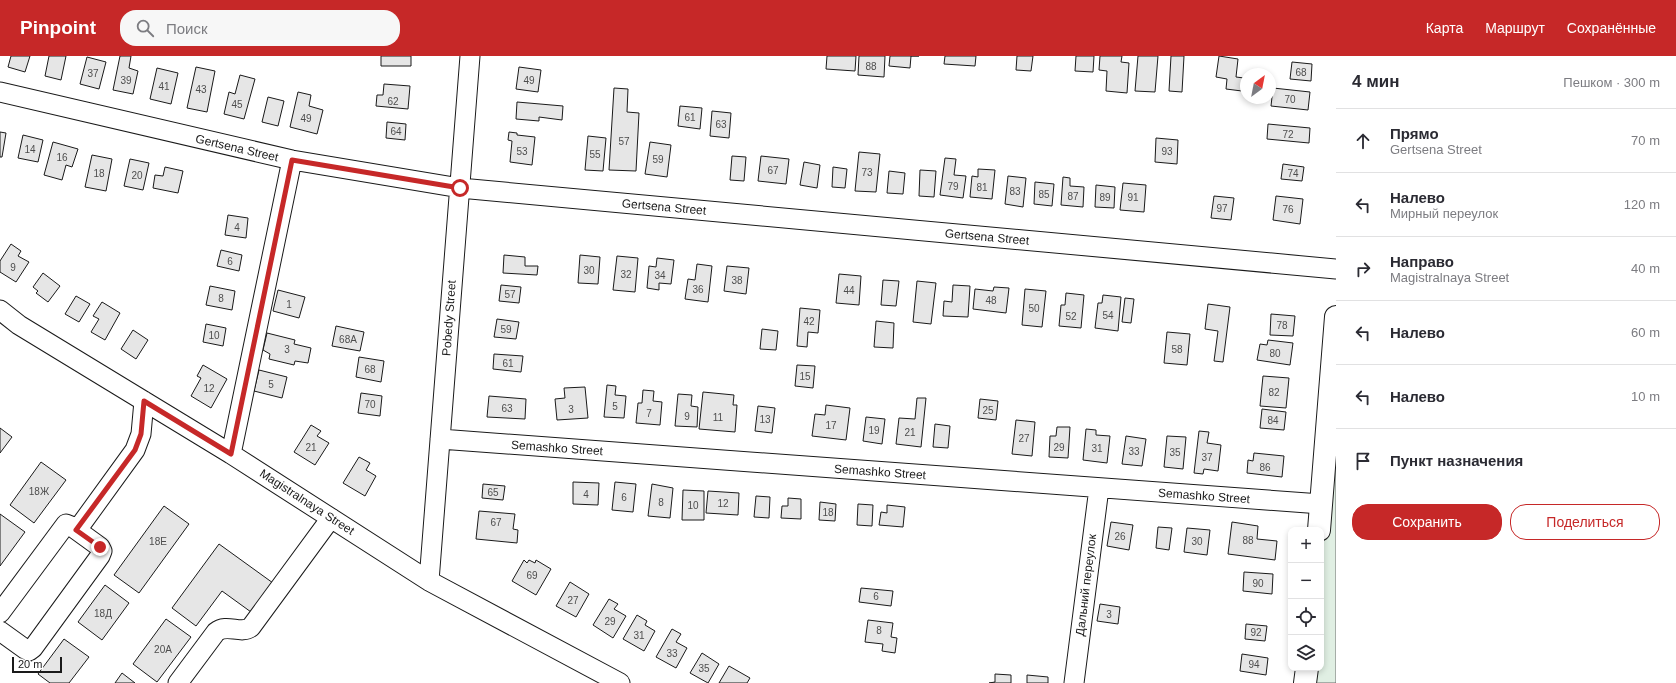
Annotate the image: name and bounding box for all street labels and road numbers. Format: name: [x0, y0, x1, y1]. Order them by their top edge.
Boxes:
street label: Gertsena Street: [194, 132, 280, 164]
street label: Gertsena Street: [621, 196, 707, 218]
street label: Gertsena Street: [944, 226, 1030, 248]
street label: Pobedy Street: [439, 279, 459, 356]
street label: Semashko Street: [511, 438, 604, 458]
street label: Semashko Street: [834, 462, 927, 482]
street label: Magistralnaya Street: [257, 466, 358, 538]
street label: Semashko Street: [1158, 486, 1251, 506]
street label: Дальний переулок: [1073, 532, 1099, 637]

